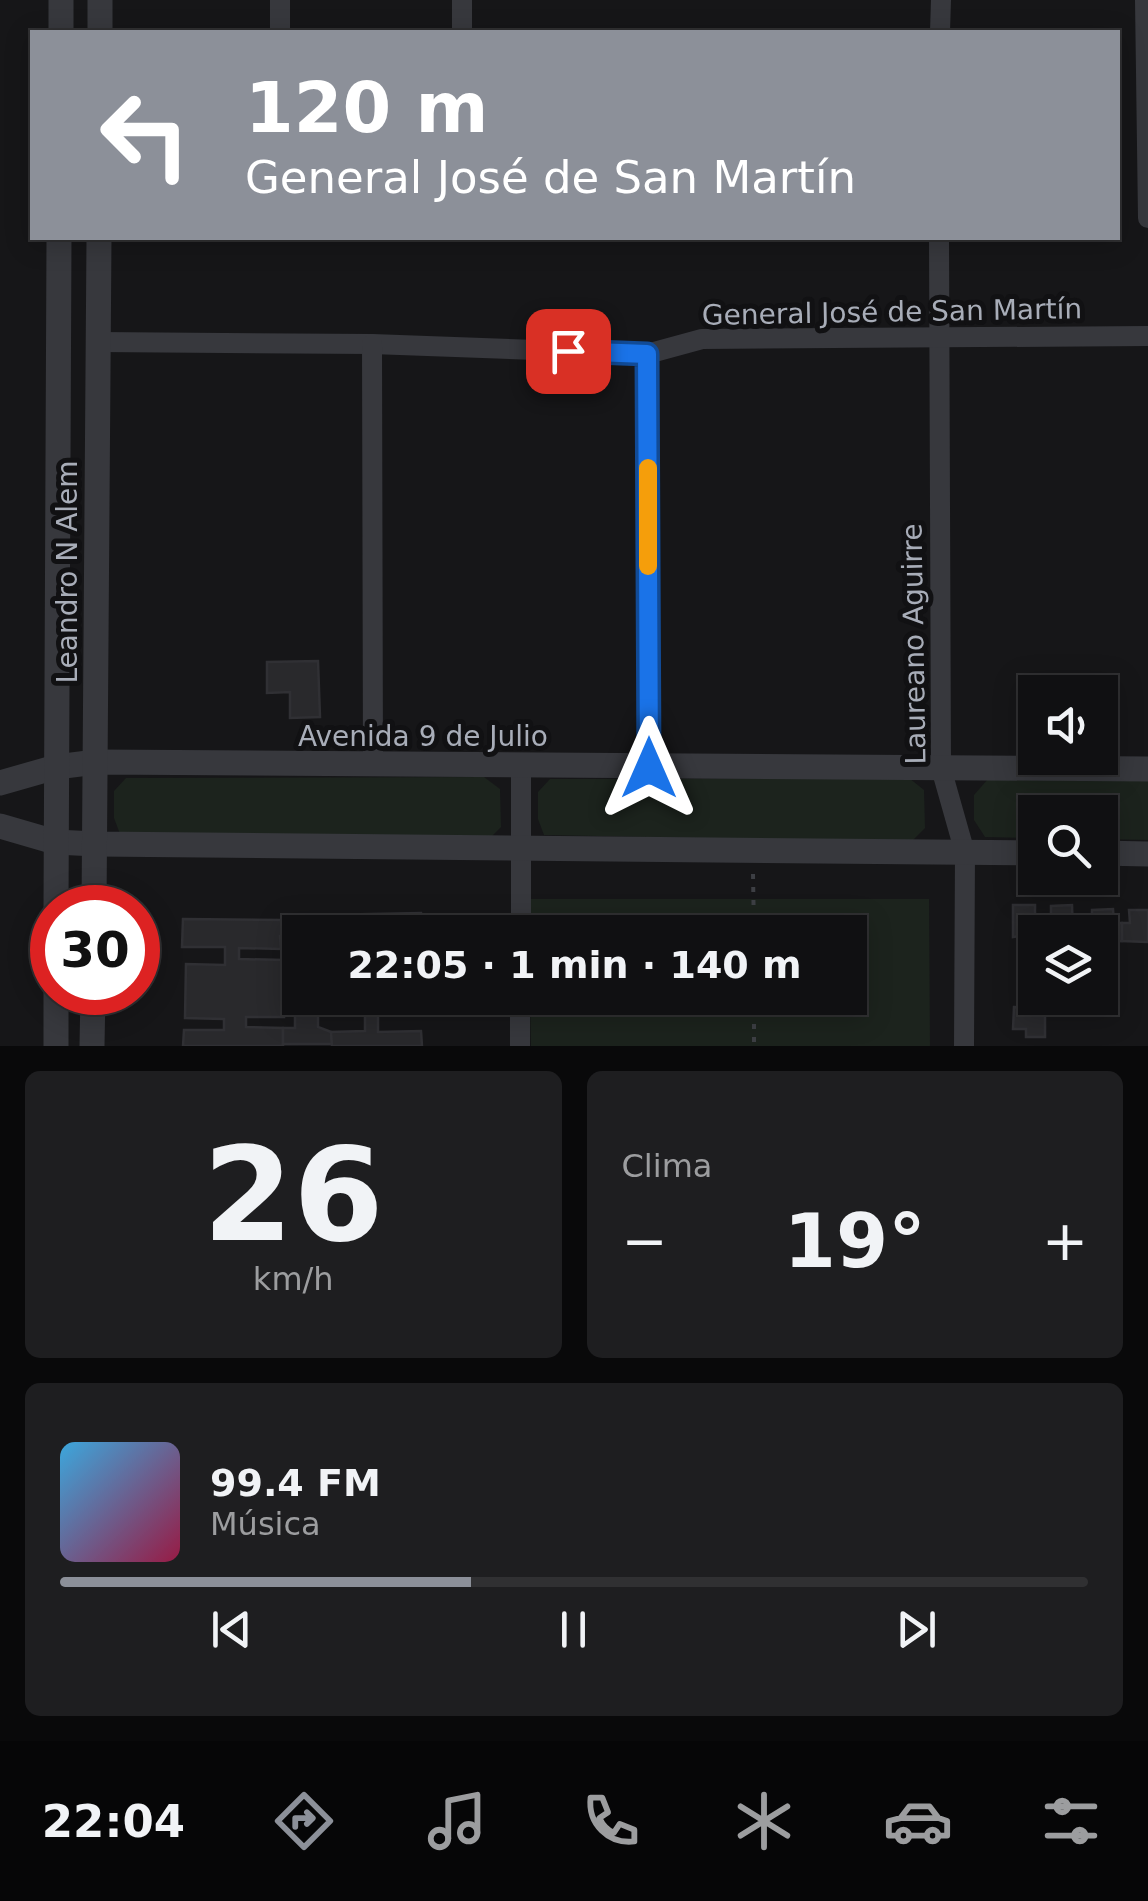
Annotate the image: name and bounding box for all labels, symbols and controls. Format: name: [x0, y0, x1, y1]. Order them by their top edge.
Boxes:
text: 120 m: [245, 67, 488, 149]
icon: left: [80, 70, 210, 200]
text: General José de San Martín: [245, 151, 856, 204]
street label: General José de San Martín: [702, 292, 1082, 332]
pin: [526, 309, 611, 394]
icon: arrive: [541, 324, 596, 379]
street label: Leandro N Alem: [51, 460, 84, 684]
street label: Laureano Aguirre: [895, 523, 933, 765]
map controls: [1018, 675, 1118, 1015]
button: sound: [1018, 675, 1118, 775]
position arrow: [597, 716, 701, 820]
street label: Avenida 9 de Julio: [298, 720, 548, 753]
button: search: [1018, 795, 1118, 895]
speed limit sign: 30: [30, 885, 160, 1015]
button: layers: [1018, 915, 1118, 1015]
text: 22:05 · 1 min · 140 m: [347, 943, 802, 987]
text: 26: [203, 1119, 384, 1271]
text: Clima: [622, 1147, 712, 1185]
text: 19°: [784, 1197, 926, 1285]
text: −: [622, 1209, 668, 1273]
text: +: [1042, 1209, 1088, 1273]
text: km/h: [253, 1260, 334, 1298]
text: 99.4 FM: [210, 1461, 381, 1505]
text: Música: [210, 1505, 321, 1543]
icon: previous: [204, 1602, 259, 1657]
icon: pause: [546, 1602, 601, 1657]
icon: next: [889, 1602, 944, 1657]
icon: directions: [269, 1786, 339, 1856]
icon: music: [422, 1786, 492, 1856]
icon: phone: [576, 1786, 646, 1856]
icon: climate: [729, 1786, 799, 1856]
icon: car: [883, 1786, 953, 1856]
icon: filters: [1036, 1786, 1106, 1856]
text: 22:04: [42, 1795, 185, 1848]

